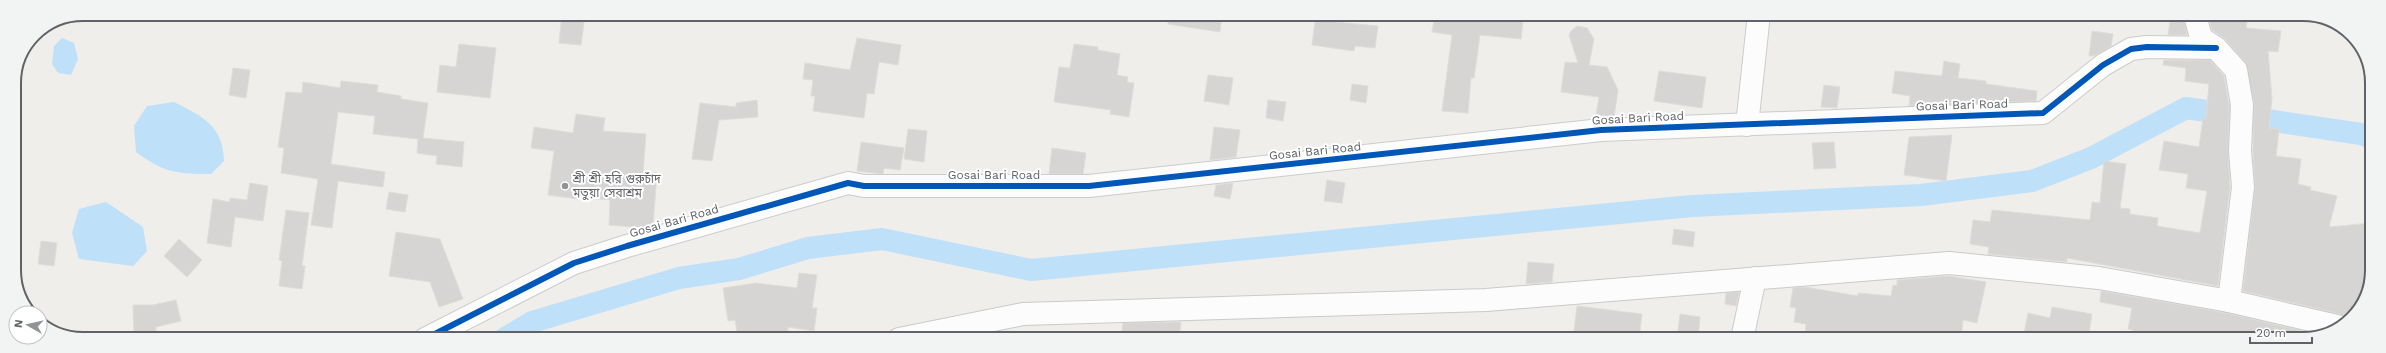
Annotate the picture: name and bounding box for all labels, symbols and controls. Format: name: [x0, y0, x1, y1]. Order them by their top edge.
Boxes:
street label: Gosai Bari Road: [1916, 96, 2008, 114]
street label: Gosai Bari Road: [1592, 109, 1684, 127]
street label: Gosai Bari Road: [1268, 139, 1362, 163]
street label: Gosai Bari Road: [948, 168, 1040, 182]
place label: শ্রী শ্রী হরি গুরুচাঁদ মতুয়া সেবাশ্রম: [572, 171, 661, 201]
marker: শ্রী শ্রী হরি গুরুচাঁদ মতুয়া সেবাশ্রম: [560, 181, 570, 191]
street label: Gosai Bari Road: [628, 202, 720, 240]
north arrow: [8, 305, 48, 345]
text: N: [12, 319, 26, 329]
scale bar: [2250, 319, 2312, 345]
text: 20 m: [2256, 326, 2286, 340]

